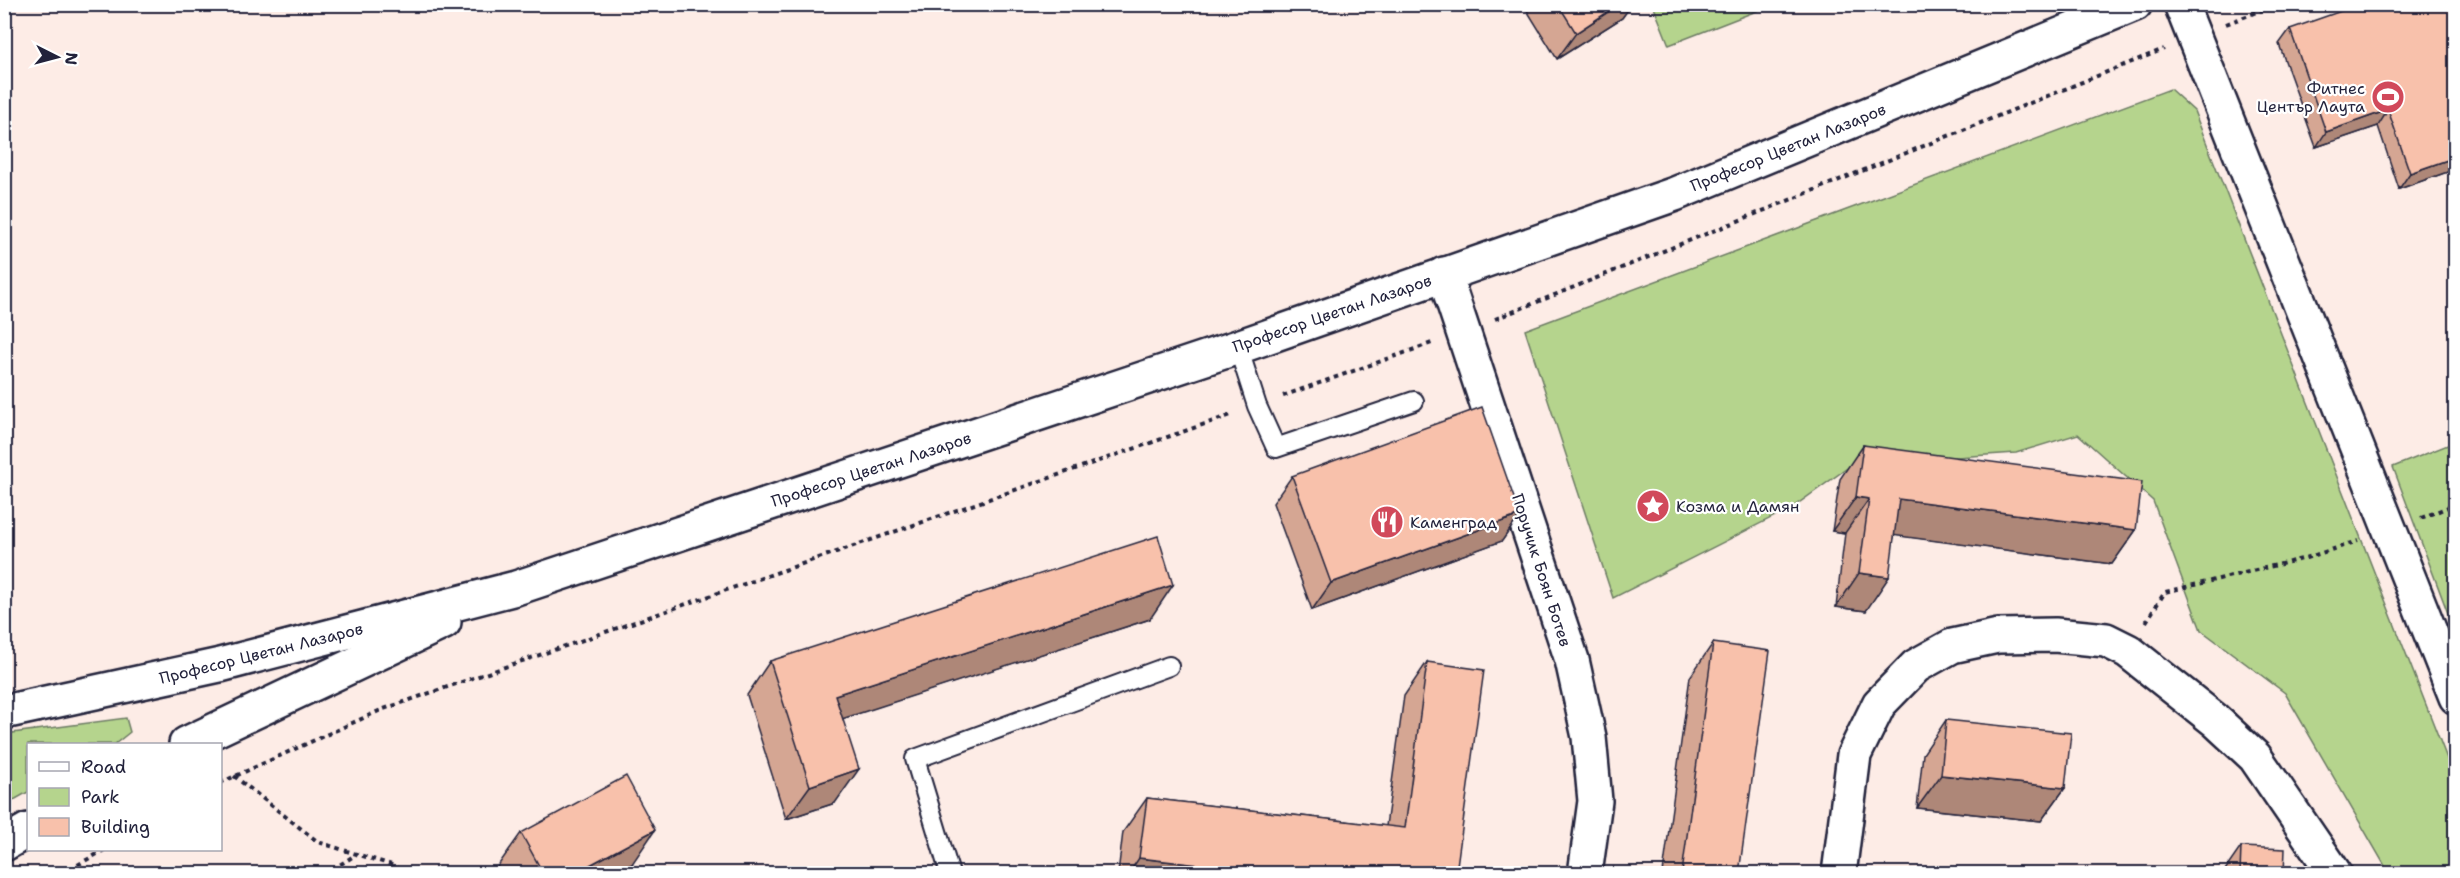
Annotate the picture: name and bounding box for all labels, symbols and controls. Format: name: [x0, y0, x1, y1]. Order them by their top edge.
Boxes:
north arrow: [27, 27, 87, 87]
text: N: [60, 51, 83, 66]
place label: Фитнес Център Лаута: [2257, 78, 2365, 117]
sports icon: Фитнес Център Лаута: [2370, 79, 2406, 115]
street label: Професор Цветан Лазаров: [1687, 99, 1889, 196]
street label: Професор Цветан Лазаров: [1230, 270, 1434, 357]
street label: Професор Цветан Лазаров: [768, 427, 974, 512]
place icon: Козма и Дамян: [1635, 488, 1671, 524]
street label: Поручик Боян Ботев: [1507, 491, 1576, 649]
place label: Козма и Дамян: [1676, 496, 1799, 517]
restaurant icon: Каменград: [1369, 504, 1405, 540]
place label: Каменград: [1410, 512, 1497, 533]
street label: Професор Цветан Лазаров: [157, 618, 365, 689]
legend: [27, 743, 222, 851]
text: Road: [81, 755, 126, 779]
text: Park: [81, 785, 120, 809]
text: Building: [81, 815, 150, 839]

